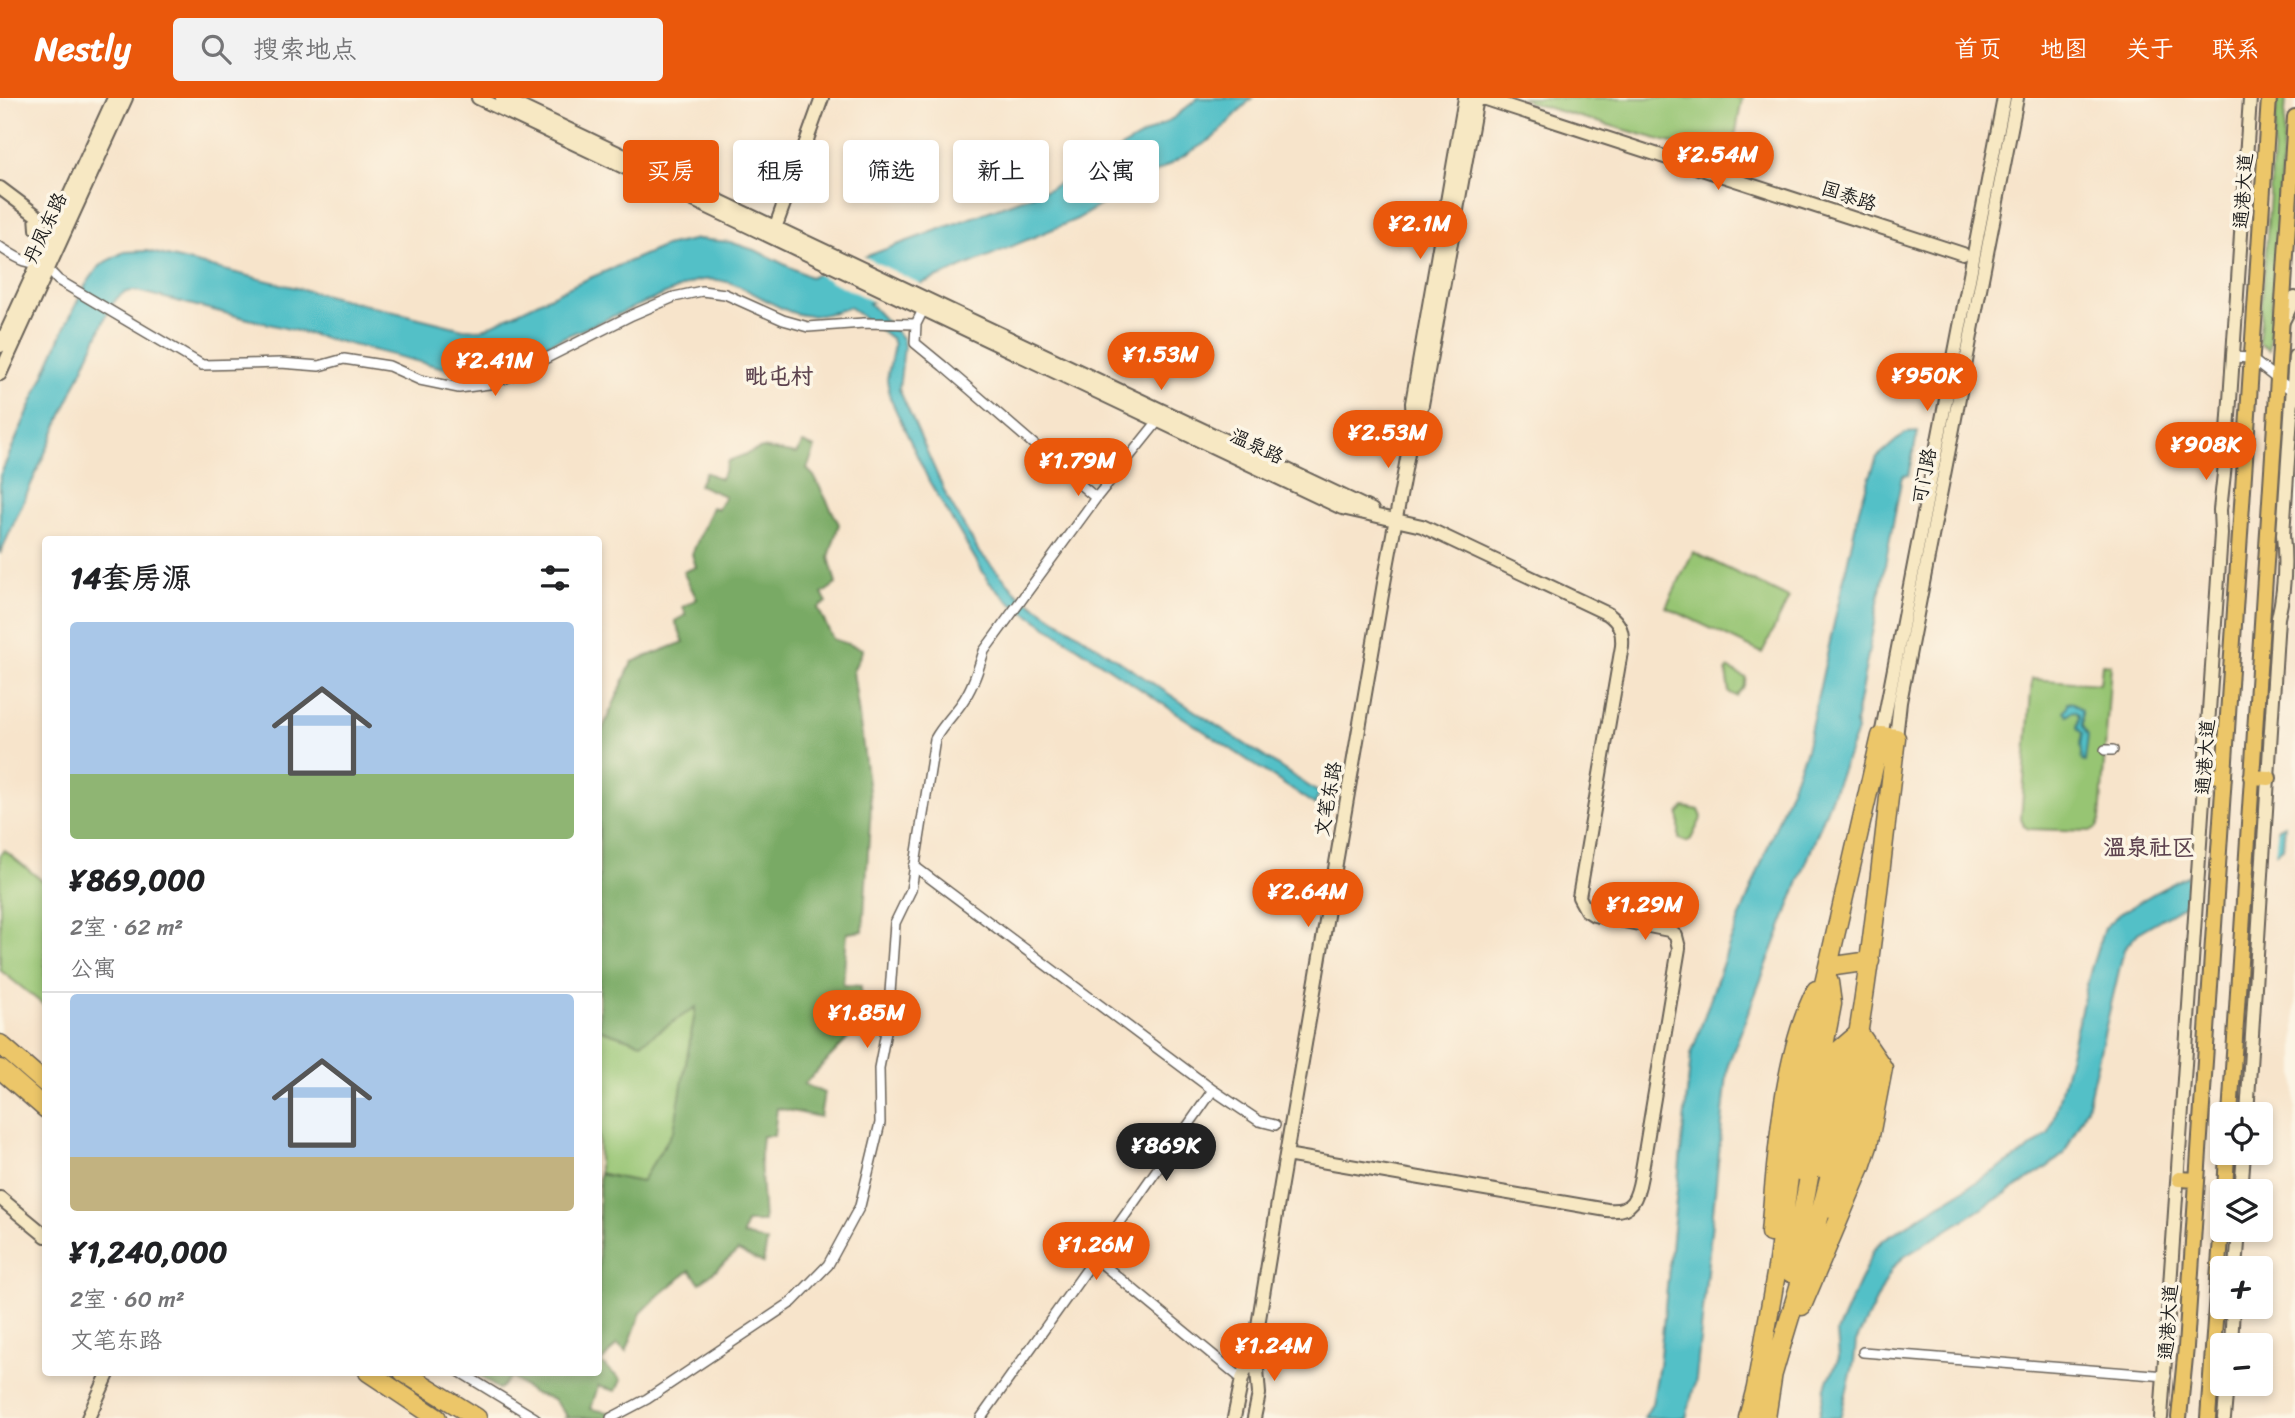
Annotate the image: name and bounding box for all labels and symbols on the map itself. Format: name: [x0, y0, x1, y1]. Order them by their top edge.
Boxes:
pin: ¥2.54M: [1661, 132, 1775, 192]
street label: 通港大道: [2224, 152, 2262, 230]
street label: 国泰路: [1817, 171, 1881, 221]
street label: 丹凤东路: [14, 187, 76, 269]
pin: ¥2.1M: [1371, 202, 1469, 261]
pin: ¥1.53M: [1104, 332, 1218, 392]
pin: ¥2.41M: [438, 338, 552, 398]
pin: ¥950K: [1878, 354, 1976, 413]
district label: 毗屯村: [745, 356, 814, 397]
pin: ¥2.53M: [1331, 410, 1445, 470]
street label: 温泉路: [1224, 419, 1290, 473]
pin: ¥908K: [2157, 422, 2255, 482]
pin: ¥1.79M: [1021, 438, 1135, 498]
street label: 可门路: [1902, 445, 1946, 507]
street label: 通港大道: [2186, 718, 2224, 796]
street label: 文笔东路: [1305, 759, 1351, 839]
district label: 温泉社区: [2103, 827, 2195, 868]
pin: ¥2.64M: [1251, 870, 1365, 929]
pin: ¥1.29M: [1588, 882, 1702, 942]
pin: ¥1.85M: [810, 990, 924, 1050]
pin: ¥869K: [1117, 1124, 1215, 1183]
pin: ¥1.26M: [1039, 1222, 1153, 1282]
street label: 通港大道: [2149, 1283, 2187, 1361]
pin: ¥1.24M: [1217, 1324, 1331, 1383]

